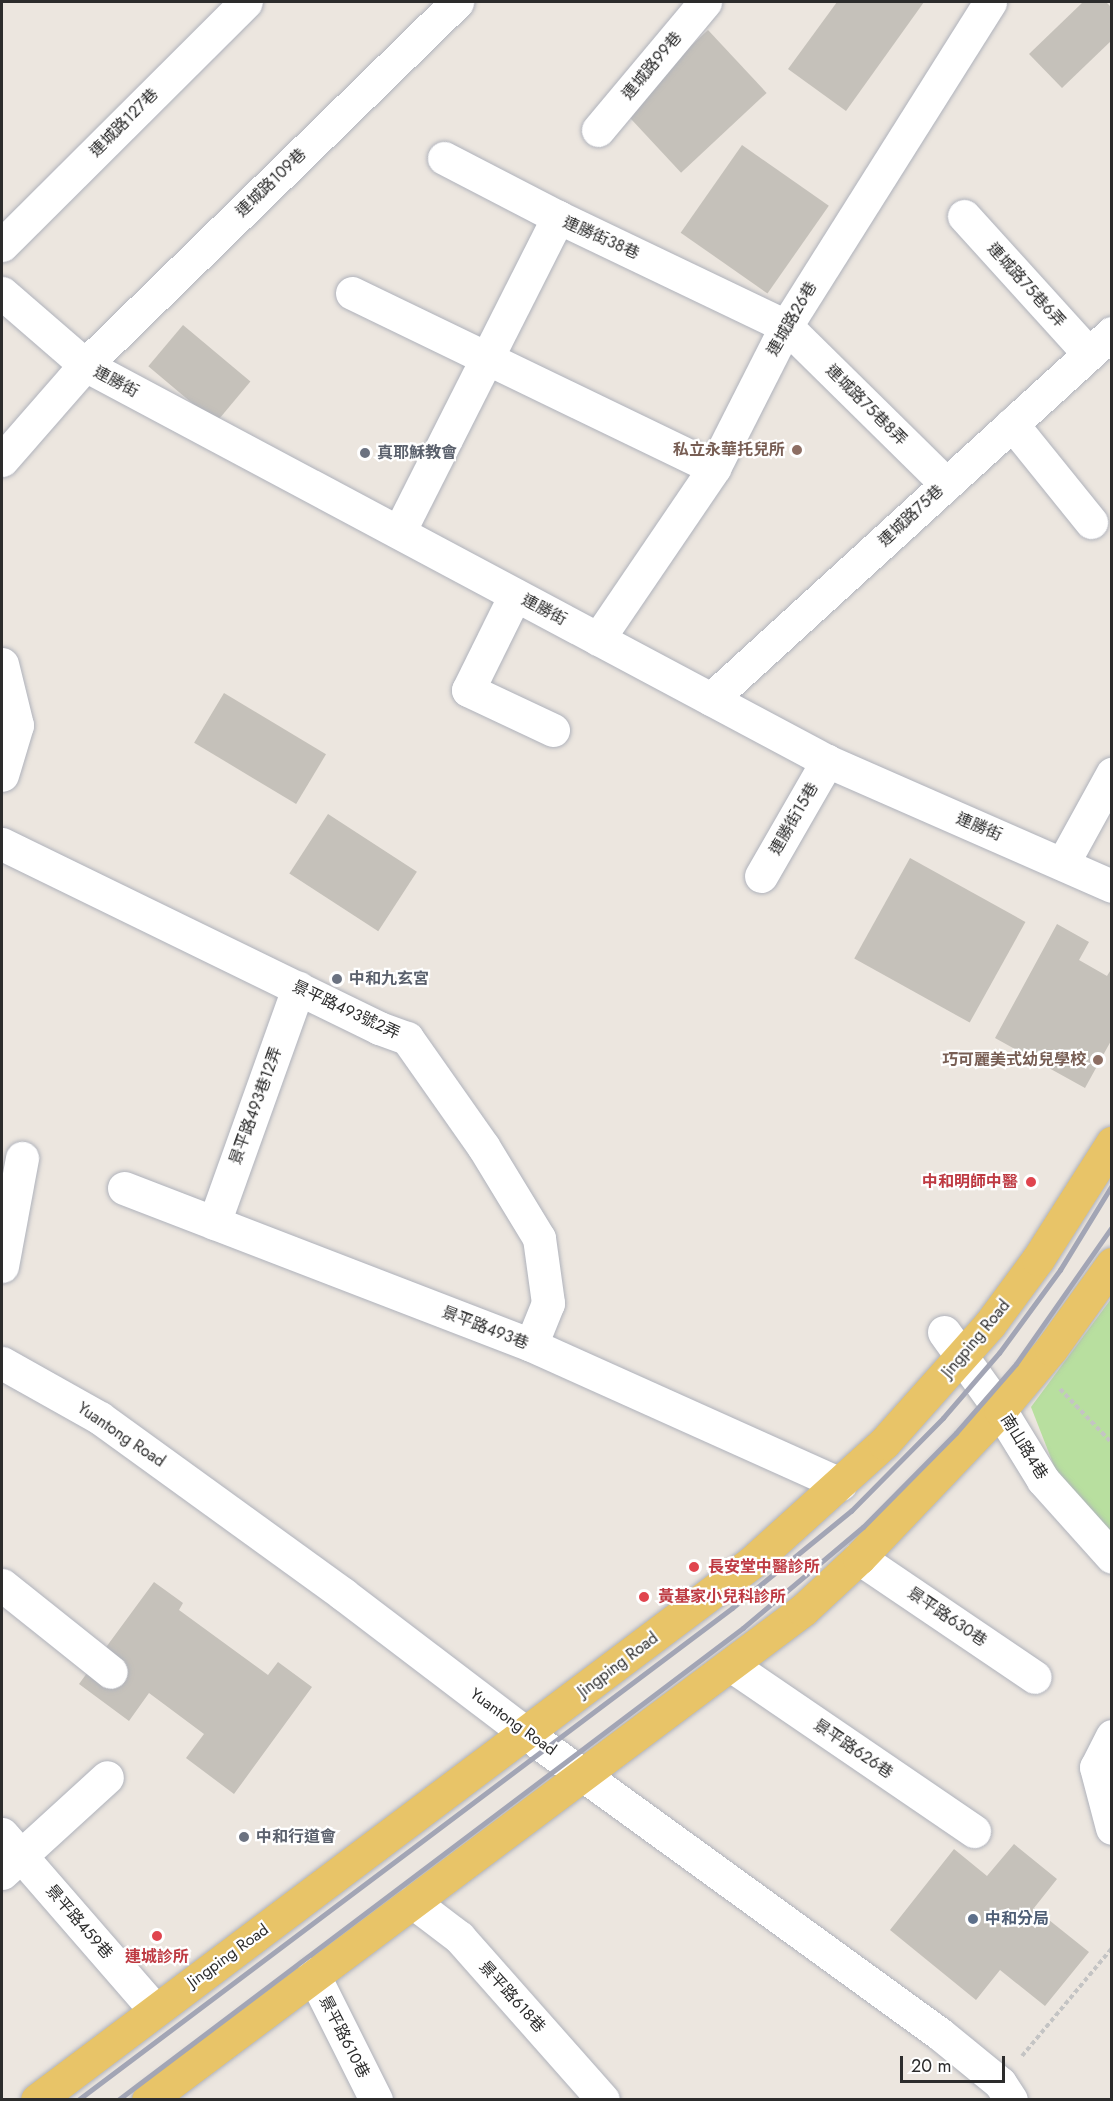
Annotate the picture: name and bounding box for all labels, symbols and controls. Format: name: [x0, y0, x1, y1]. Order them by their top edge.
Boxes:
street label: 連城路99巷: [618, 28, 686, 104]
street label: 連城路127巷: [86, 85, 162, 161]
street label: 連城路109巷: [232, 145, 310, 221]
street label: 連勝街38巷: [560, 213, 642, 263]
street label: 連城路75巷6弄: [983, 239, 1069, 331]
street label: 連城路26巷: [763, 279, 821, 359]
street label: 連城路75巷8弄: [822, 361, 910, 449]
street label: 連勝街: [90, 362, 142, 402]
place label: 私立永華托兒所: [673, 440, 785, 460]
place label: 真耶穌教會: [377, 443, 457, 463]
marker: 私立永華托兒所: [790, 443, 804, 457]
marker: 真耶穌教會: [358, 446, 372, 460]
street label: 連城路75巷: [875, 481, 947, 551]
street label: 連勝街: [518, 590, 570, 630]
street label: 連勝街15巷: [766, 779, 822, 859]
street label: 連勝街: [953, 809, 1005, 845]
place label: 中和九玄宮: [349, 969, 429, 989]
marker: 中和九玄宮: [330, 972, 344, 986]
street label: 景平路493號2弄: [289, 977, 403, 1043]
street label: 景平路493巷12弄: [226, 1045, 286, 1167]
place label: 巧可麗美式幼兒學校: [942, 1050, 1086, 1070]
marker: 巧可麗美式幼兒學校: [1091, 1053, 1105, 1067]
place label: 中和明師中醫: [922, 1172, 1018, 1192]
marker: 中和明師中醫: [1022, 1173, 1040, 1191]
street label: Jingping Road: [938, 1296, 1014, 1382]
street label: 景平路493巷: [439, 1303, 531, 1353]
street label: Yuantong Road: [74, 1399, 168, 1471]
street label: 南山路4巷: [996, 1411, 1052, 1483]
place label: 長安堂中醫診所: [708, 1557, 820, 1577]
marker: 長安堂中醫診所: [685, 1558, 703, 1576]
street label: 景平路630巷: [904, 1583, 990, 1651]
place label: 黃基家小兒科診所: [658, 1587, 786, 1607]
marker: 黃基家小兒科診所: [635, 1588, 653, 1606]
street label: Jingping Road: [574, 1629, 662, 1701]
street label: Yuantong Road: [466, 1684, 560, 1760]
street label: 景平路626巷: [810, 1715, 896, 1783]
place label: 中和行道會: [256, 1827, 336, 1847]
marker: 中和行道會: [237, 1830, 251, 1844]
street label: 景平路459巷: [42, 1881, 116, 1963]
place label: 中和分局: [985, 1909, 1049, 1929]
marker: 中和分局: [966, 1912, 980, 1926]
street label: Jingping Road: [184, 1920, 272, 1992]
marker: 連城診所: [148, 1927, 166, 1945]
place label: 連城診所: [125, 1947, 189, 1967]
street label: 景平路618巷: [475, 1957, 549, 2037]
street label: 景平路610巷: [315, 1993, 373, 2081]
scale bar: [903, 2044, 1008, 2082]
text: 20 m: [911, 2053, 951, 2079]

